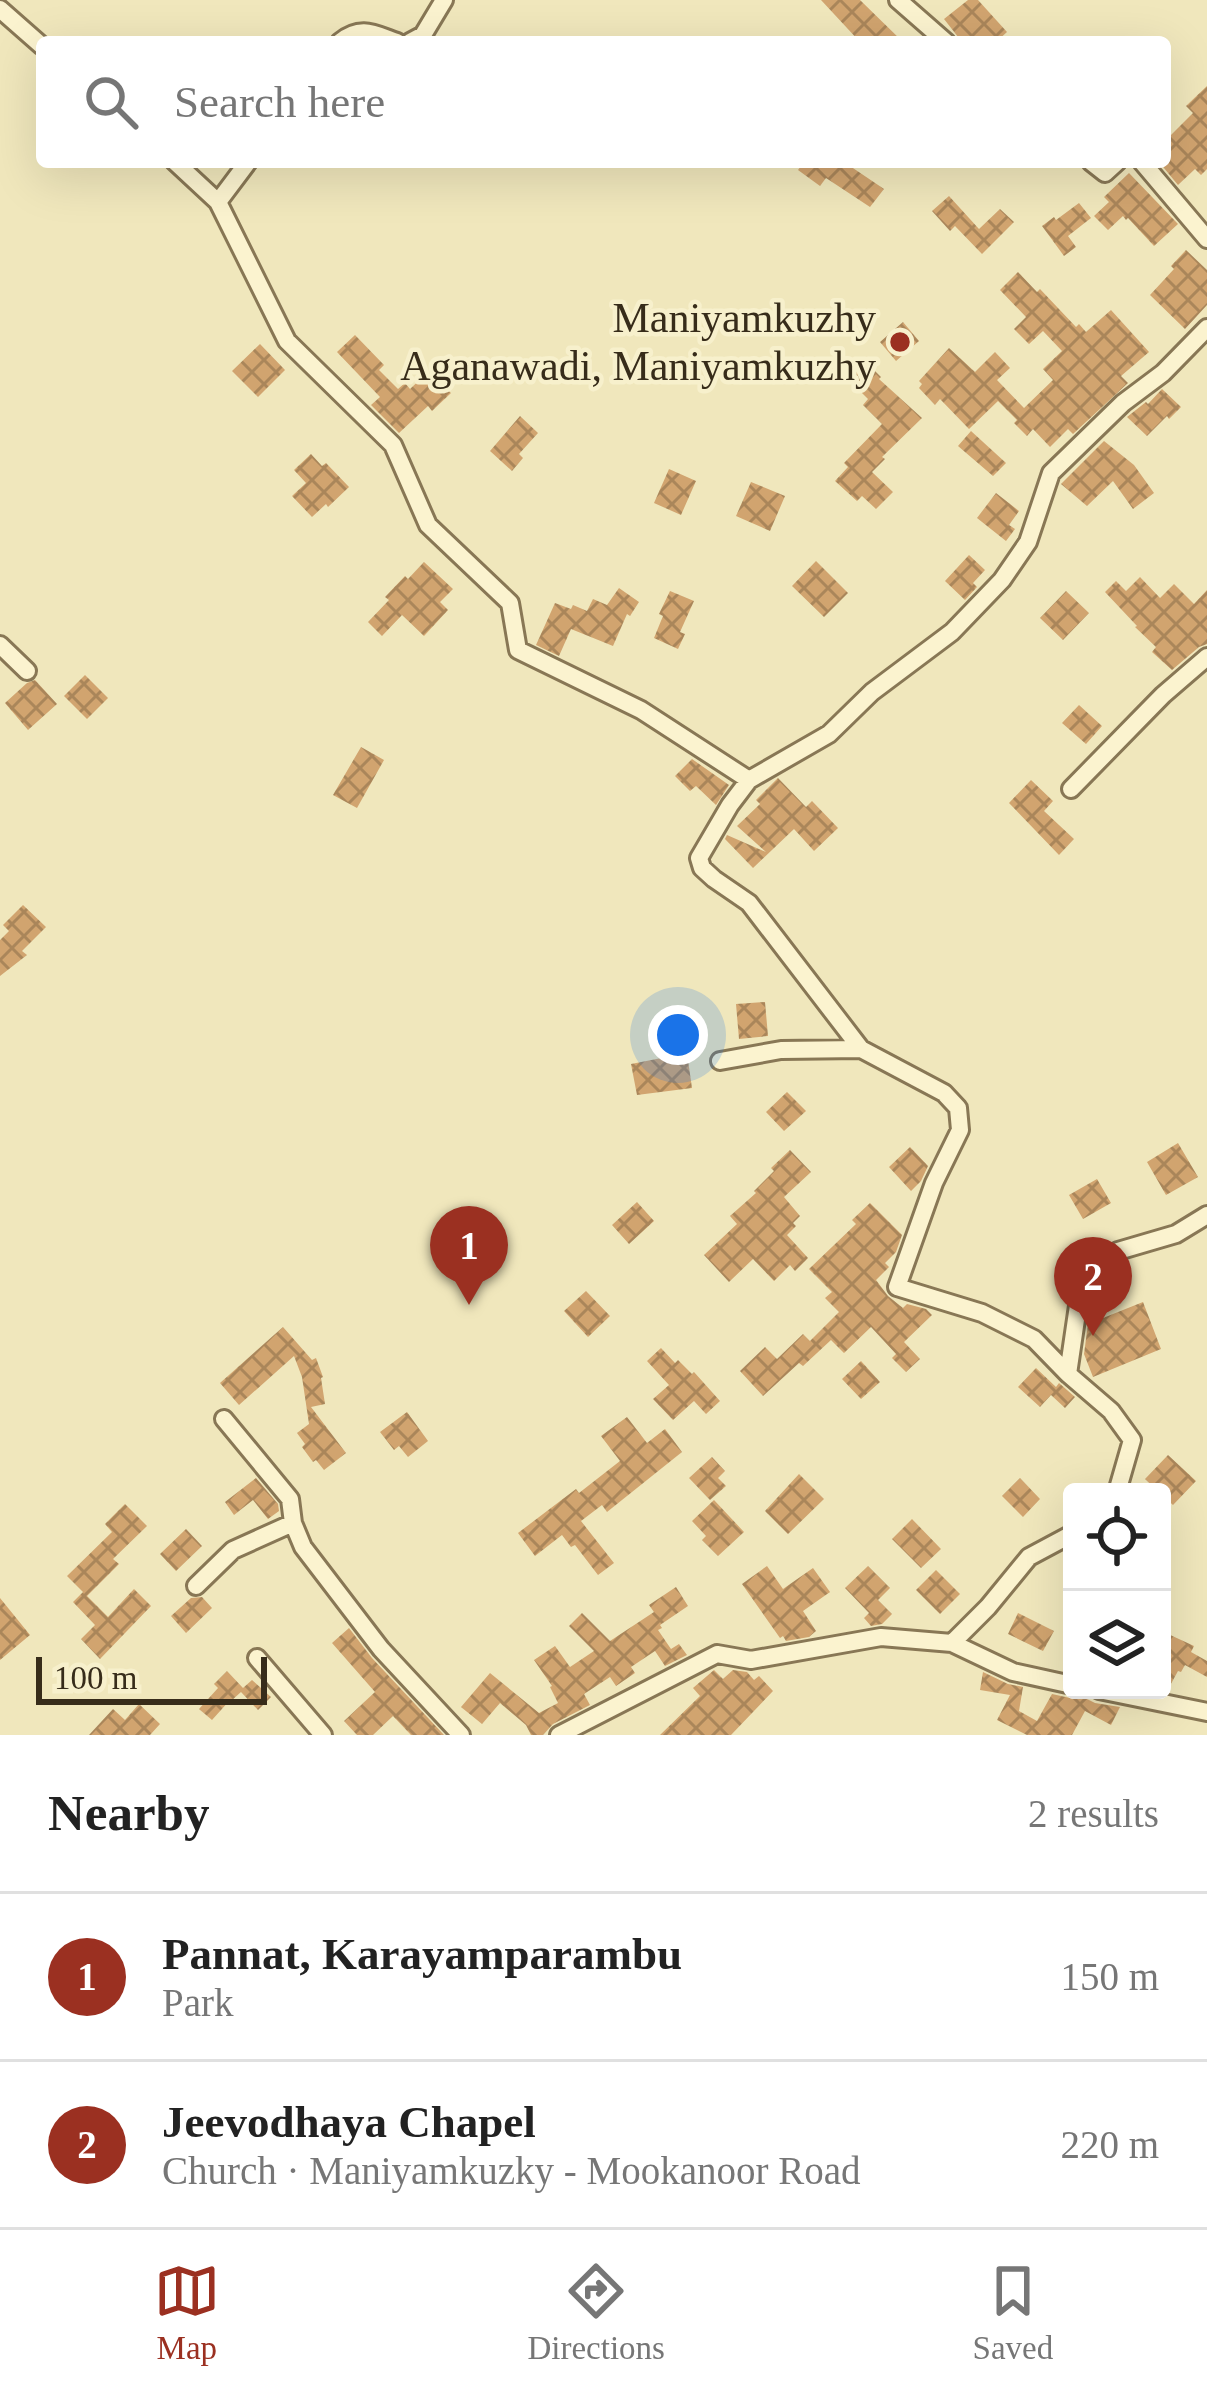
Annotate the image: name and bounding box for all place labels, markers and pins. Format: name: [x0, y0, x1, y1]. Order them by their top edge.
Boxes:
place label: Maniyamkuzhy Aganawadi, Maniyamkuzhy: [400, 295, 876, 389]
marker: Maniyamkuzhy Aganawadi, Maniyamkuzhy: [887, 329, 913, 355]
pin: 1: [430, 1206, 508, 1305]
pin: 2: [1054, 1237, 1132, 1336]

